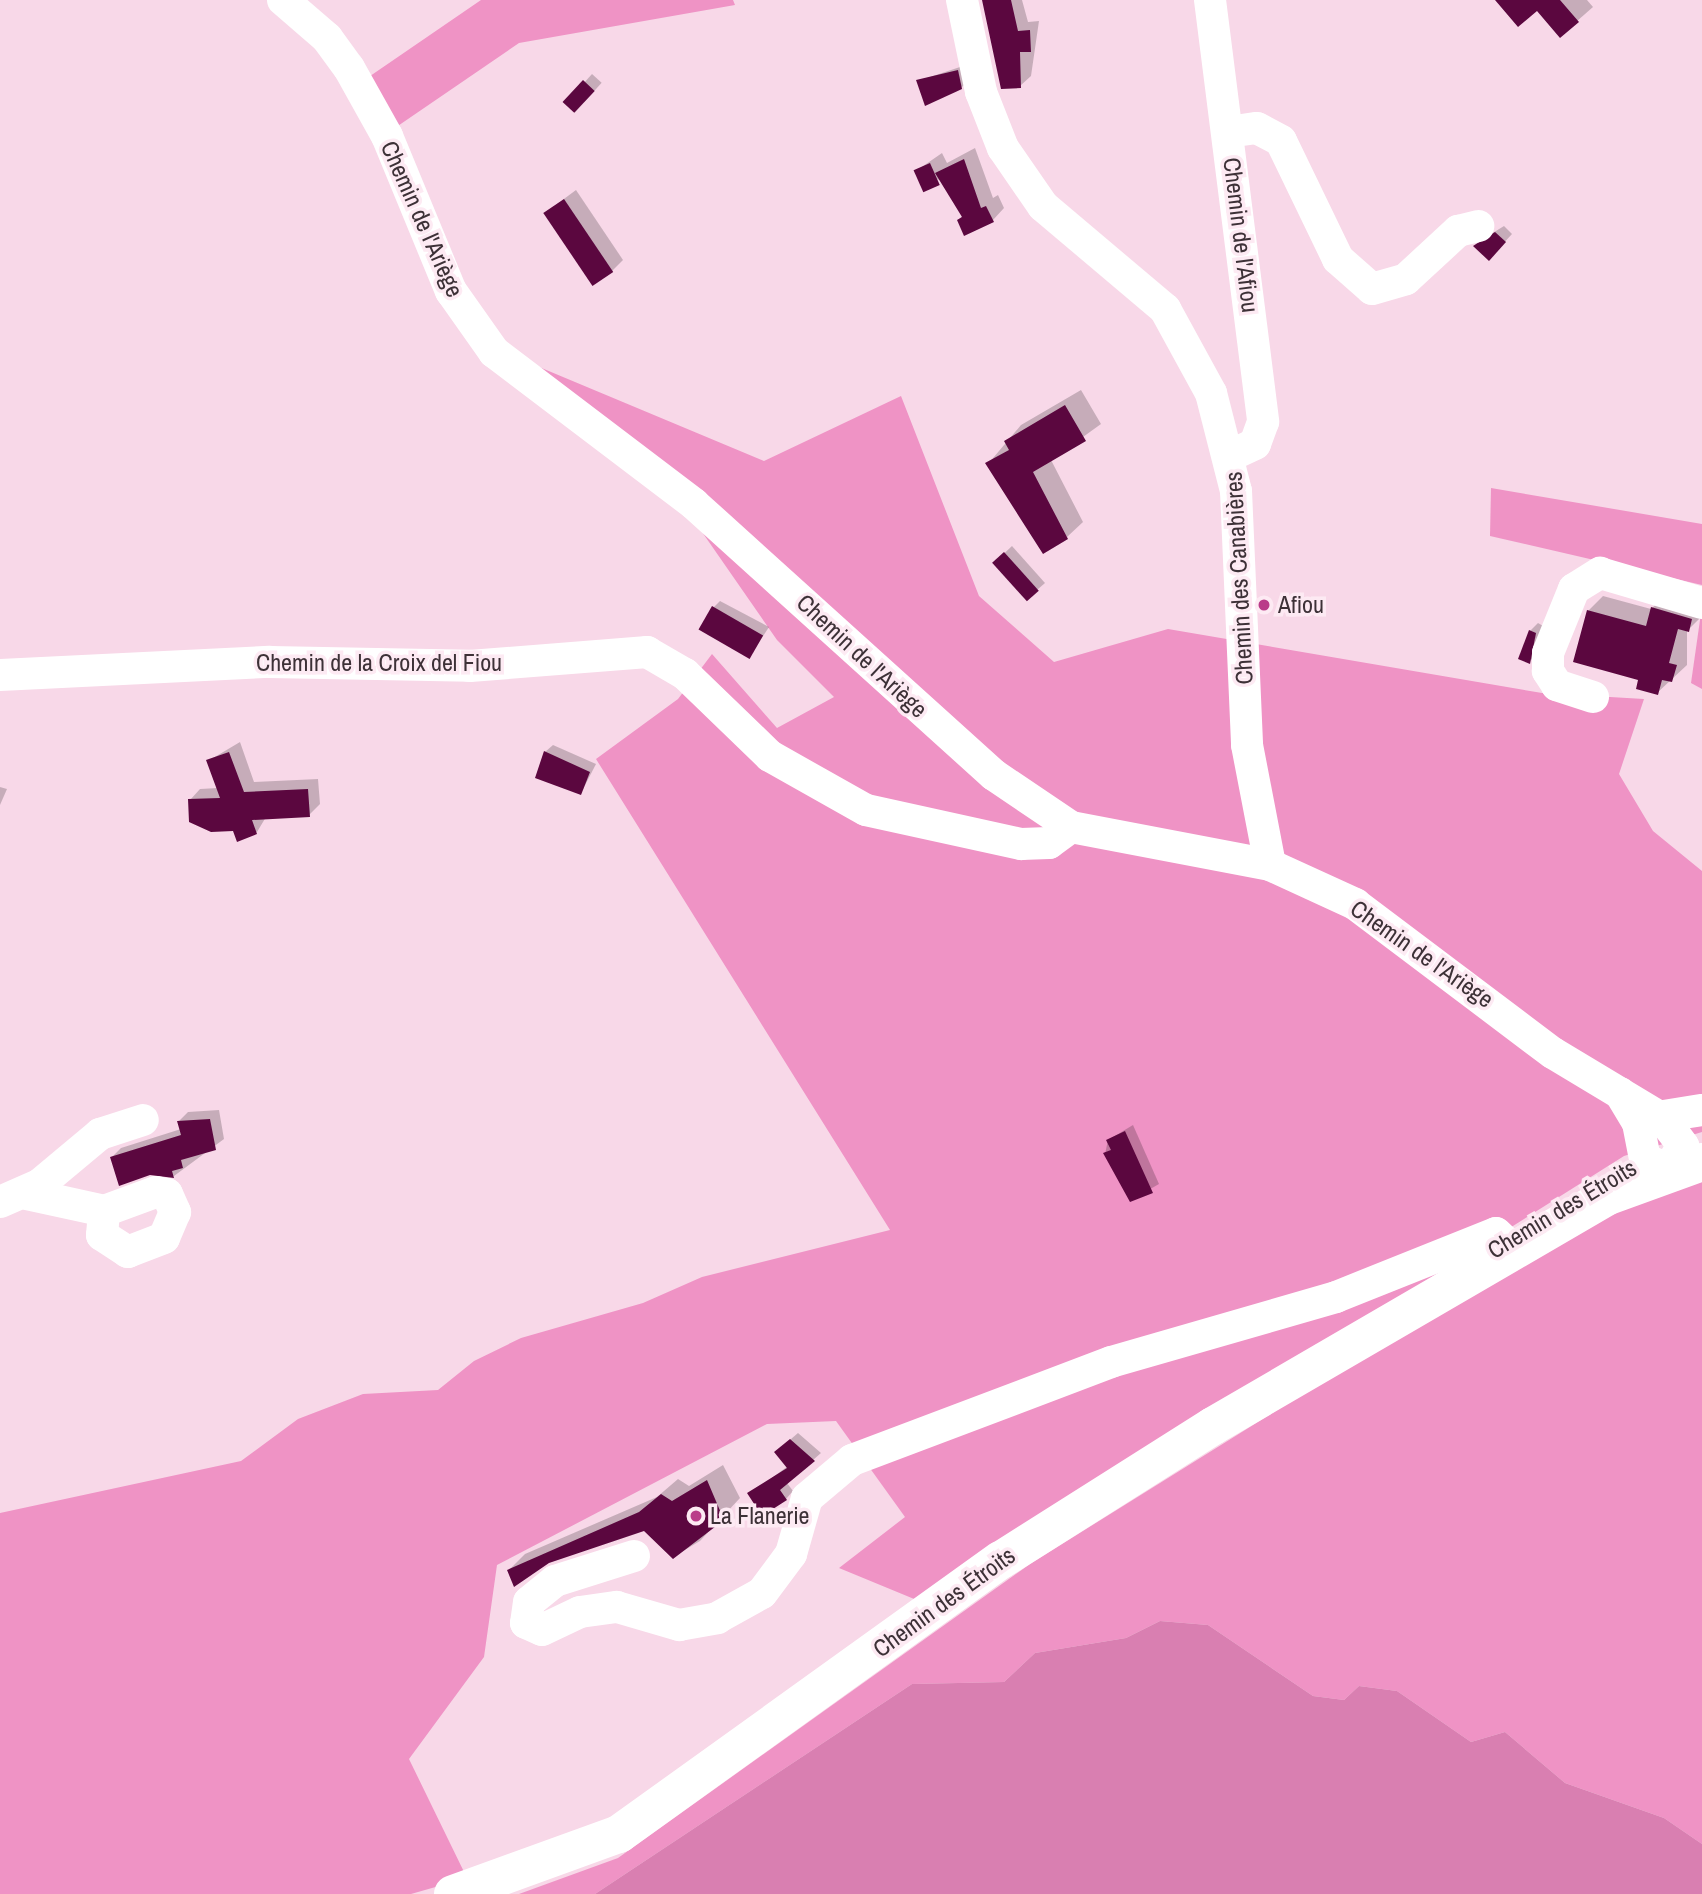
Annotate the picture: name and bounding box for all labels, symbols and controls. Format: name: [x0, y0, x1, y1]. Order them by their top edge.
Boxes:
street label: Chemin de l'Ariège: [375, 136, 469, 302]
street label: Chemin de l'Afiou: [1217, 156, 1265, 314]
street label: Chemin des Canabières: [1219, 471, 1259, 685]
street label: Chemin de l'Ariège: [791, 588, 933, 724]
place label: Afiou: [1278, 591, 1324, 619]
marker: Afiou: [1256, 597, 1272, 613]
street label: Chemin de la Croix del Fiou: [256, 649, 502, 677]
street label: Chemin de l'Ariège: [1345, 894, 1499, 1014]
street label: Chemin des Étroits: [1482, 1153, 1642, 1265]
place label: La Flanerie: [710, 1502, 810, 1530]
marker: La Flanerie: [688, 1508, 704, 1524]
street label: Chemin des Étroits: [867, 1541, 1021, 1663]

